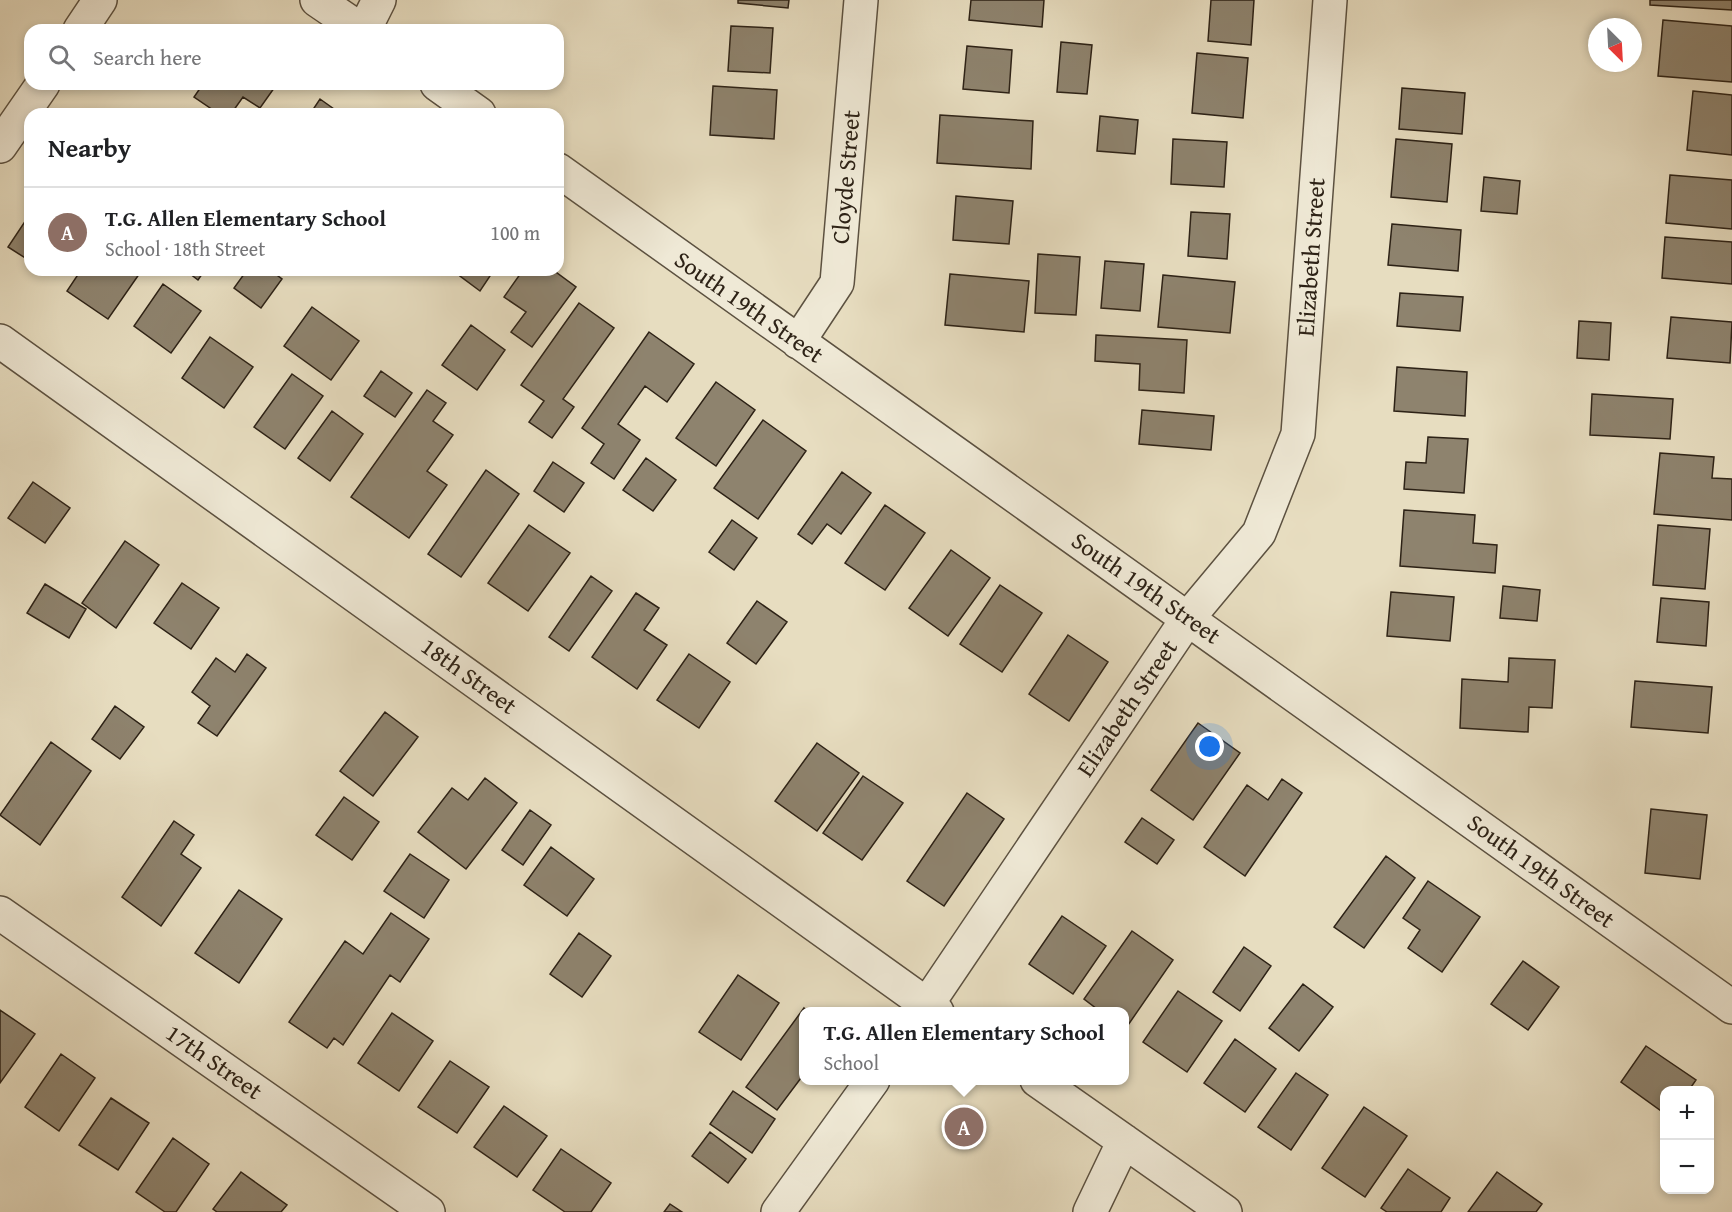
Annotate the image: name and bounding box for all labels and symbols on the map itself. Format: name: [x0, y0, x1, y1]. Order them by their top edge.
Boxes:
north arrow: [1588, 18, 1642, 72]
street label: Cloyde Street: [822, 108, 869, 245]
street label: Elizabeth Street: [1287, 176, 1334, 338]
street label: South 19th Street: [667, 242, 832, 371]
street label: South 19th Street: [1064, 523, 1229, 652]
street label: 18th Street: [414, 629, 525, 723]
street label: Elizabeth Street: [1068, 632, 1186, 783]
your location: [1195, 732, 1224, 761]
street label: South 19th Street: [1460, 805, 1623, 937]
street label: 17th Street: [159, 1015, 270, 1108]
pin: A: [944, 1104, 984, 1150]

